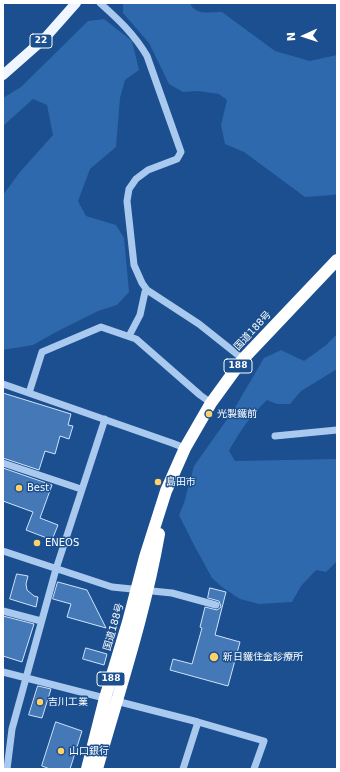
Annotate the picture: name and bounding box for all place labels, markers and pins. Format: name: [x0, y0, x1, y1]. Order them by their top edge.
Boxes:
place label: 光製鐵前: [217, 408, 257, 420]
marker: 光製鐵前: [204, 409, 214, 419]
place label: 島田市: [166, 476, 196, 488]
marker: 島田市: [153, 477, 163, 487]
place label: Best: [27, 482, 49, 494]
marker: Best: [14, 483, 24, 493]
place label: ENEOS: [45, 537, 79, 549]
marker: ENEOS: [32, 538, 42, 548]
marker: 新日鐵住金診療所: [208, 651, 220, 663]
place label: 新日鐵住金診療所: [223, 651, 303, 663]
place label: 吉川工業: [48, 696, 88, 708]
marker: 吉川工業: [35, 697, 45, 707]
place label: 山口銀行: [69, 745, 109, 757]
marker: 山口銀行: [56, 746, 66, 756]

